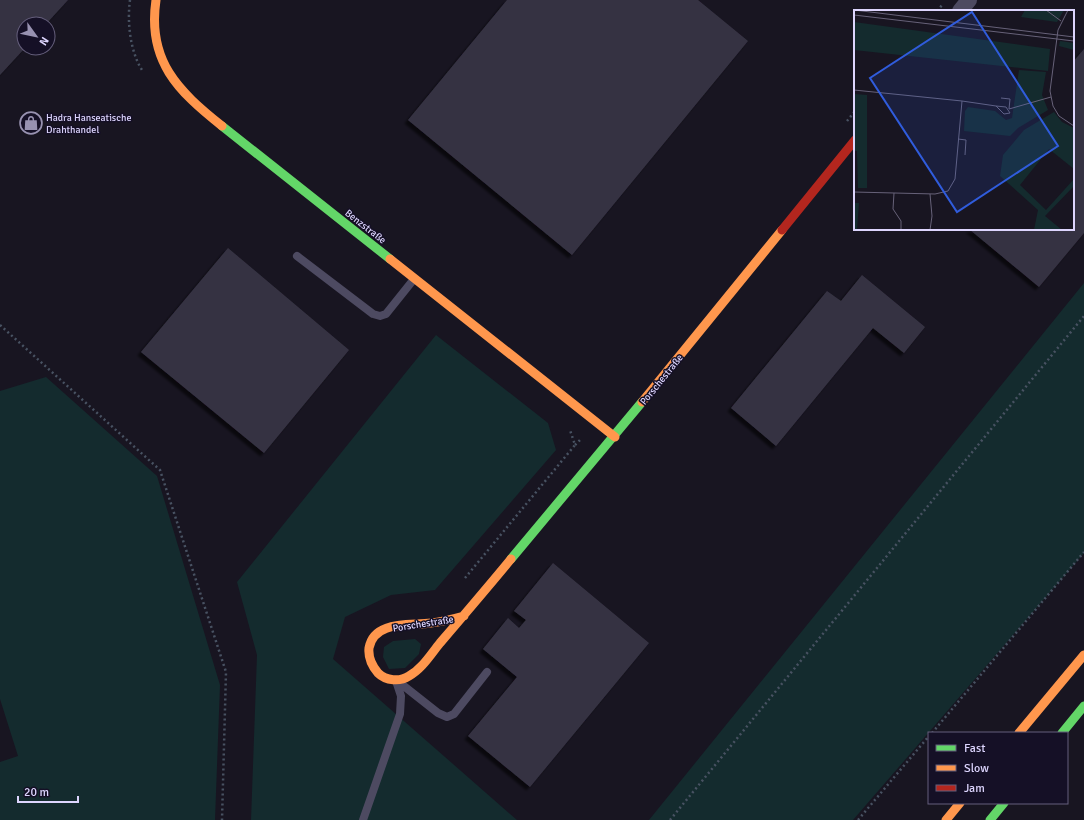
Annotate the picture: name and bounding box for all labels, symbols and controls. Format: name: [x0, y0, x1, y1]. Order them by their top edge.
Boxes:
inset map: [854, 10, 1074, 230]
north arrow: [16, 16, 56, 56]
text: N: [36, 34, 52, 48]
shop icon: Hadra Hanseatische Drahthandel: [18, 110, 44, 136]
place label: Hadra Hanseatische Drahthandel: [46, 112, 131, 136]
street label: Benzstraße: [342, 207, 388, 247]
street label: Porschestraße: [638, 352, 686, 407]
street label: Porschestraße: [392, 613, 455, 635]
legend: [928, 732, 1068, 804]
text: Fast: [964, 741, 985, 756]
text: Slow: [964, 761, 989, 776]
scale bar: [18, 778, 78, 804]
text: Jam: [964, 781, 985, 796]
text: 20 m: [24, 785, 49, 800]

